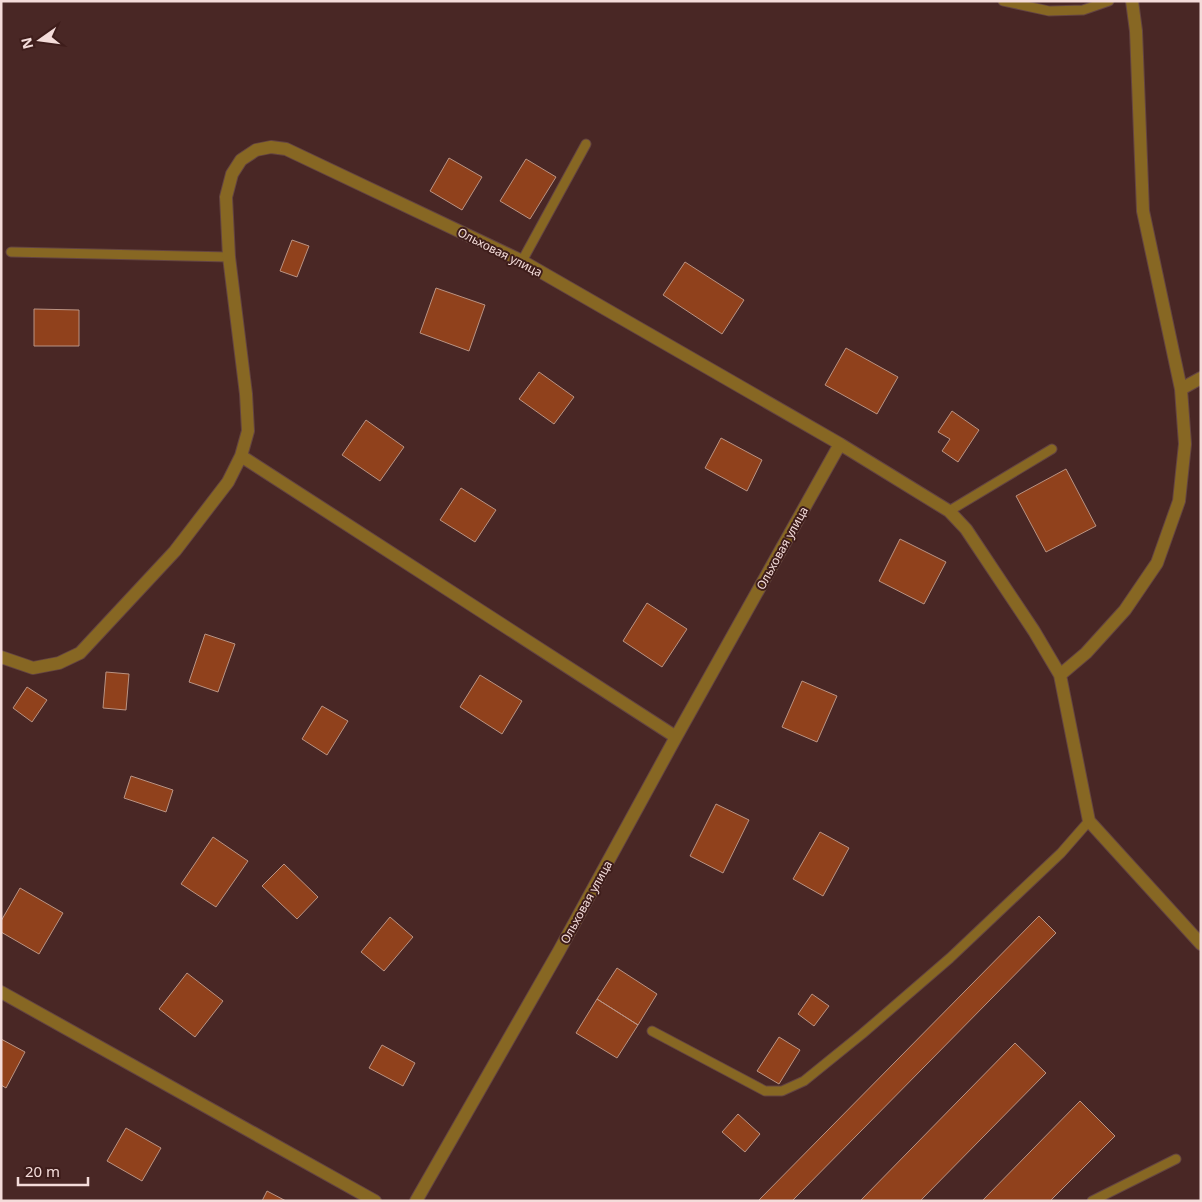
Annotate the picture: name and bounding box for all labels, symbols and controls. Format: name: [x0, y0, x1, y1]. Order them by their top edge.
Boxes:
north arrow: [15, 15, 65, 65]
text: N: [16, 35, 37, 51]
street label: Ольховая улица: [455, 223, 545, 281]
street label: Ольховая улица: [752, 503, 812, 593]
street label: Ольховая улица: [556, 857, 616, 947]
scale bar: [18, 1154, 88, 1186]
text: 20 m: [25, 1161, 60, 1181]

